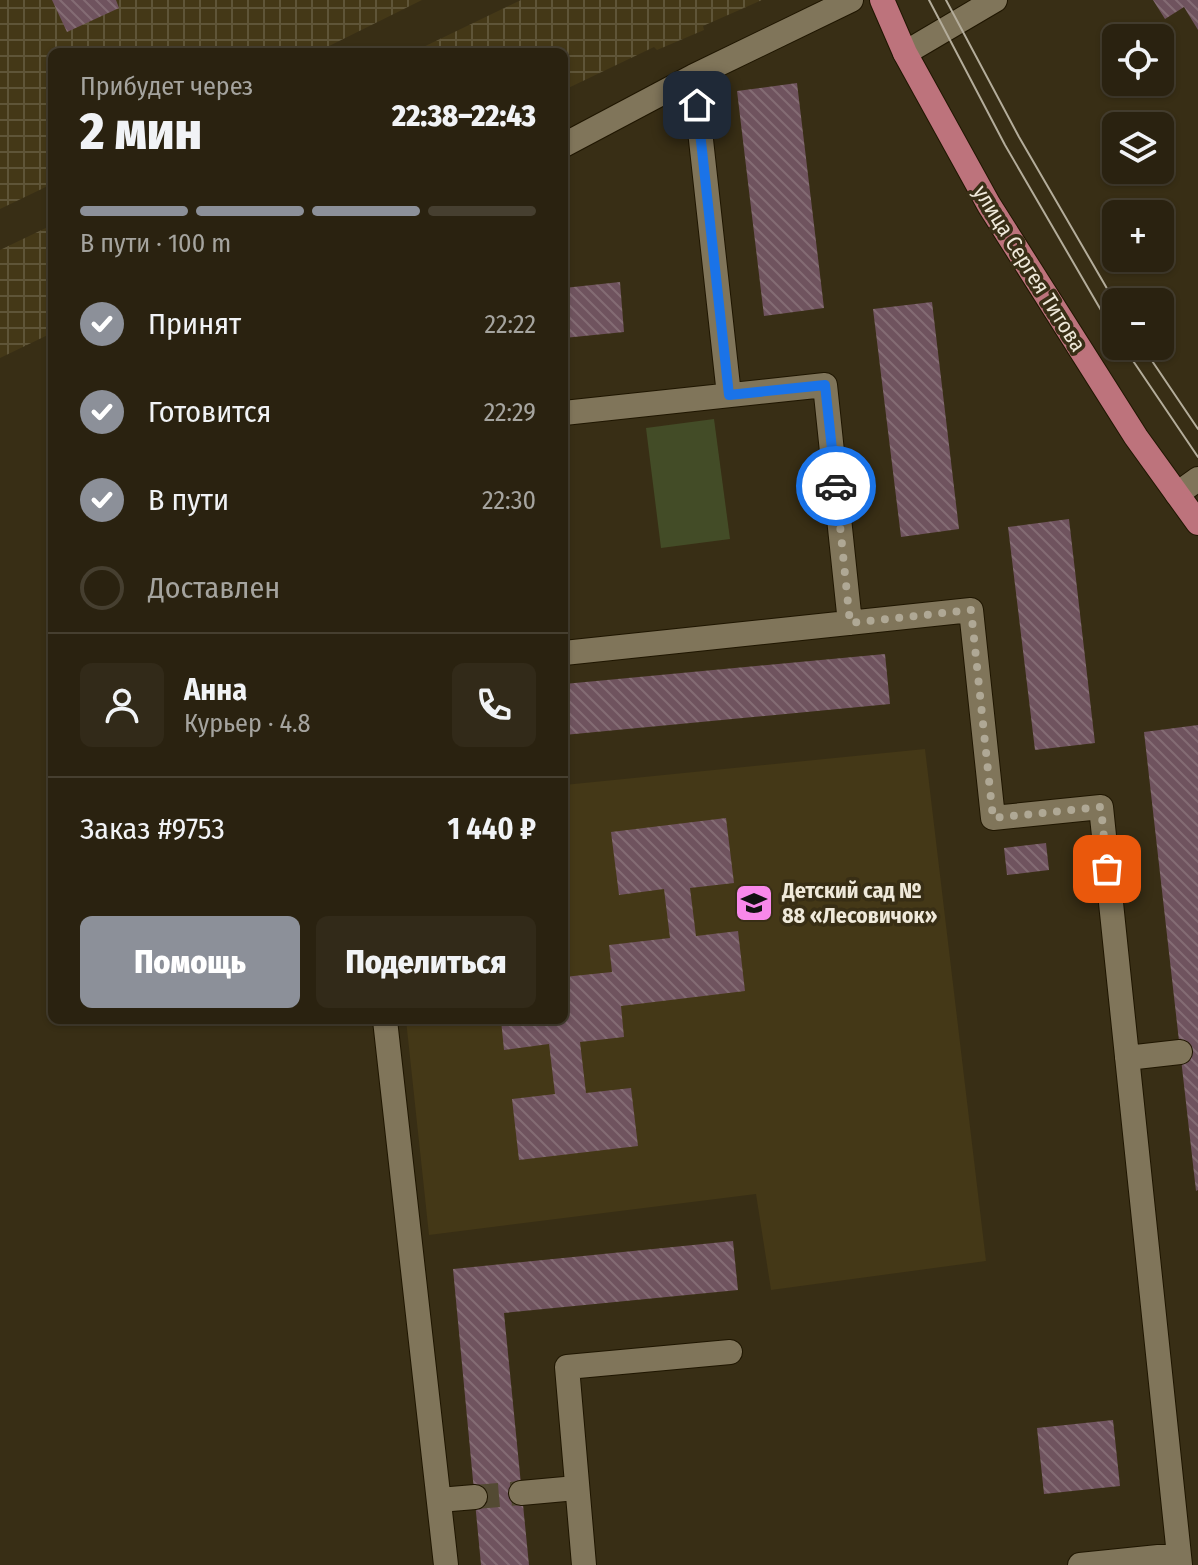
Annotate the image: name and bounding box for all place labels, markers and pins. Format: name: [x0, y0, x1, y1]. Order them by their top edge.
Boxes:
pin: [663, 71, 731, 139]
pin: [1073, 835, 1141, 903]
place label: Детский сад № 88 «Лесовичок»: [781, 877, 938, 929]
school or university icon: Детский сад № 88 «Лесовичок»: [733, 882, 775, 924]

